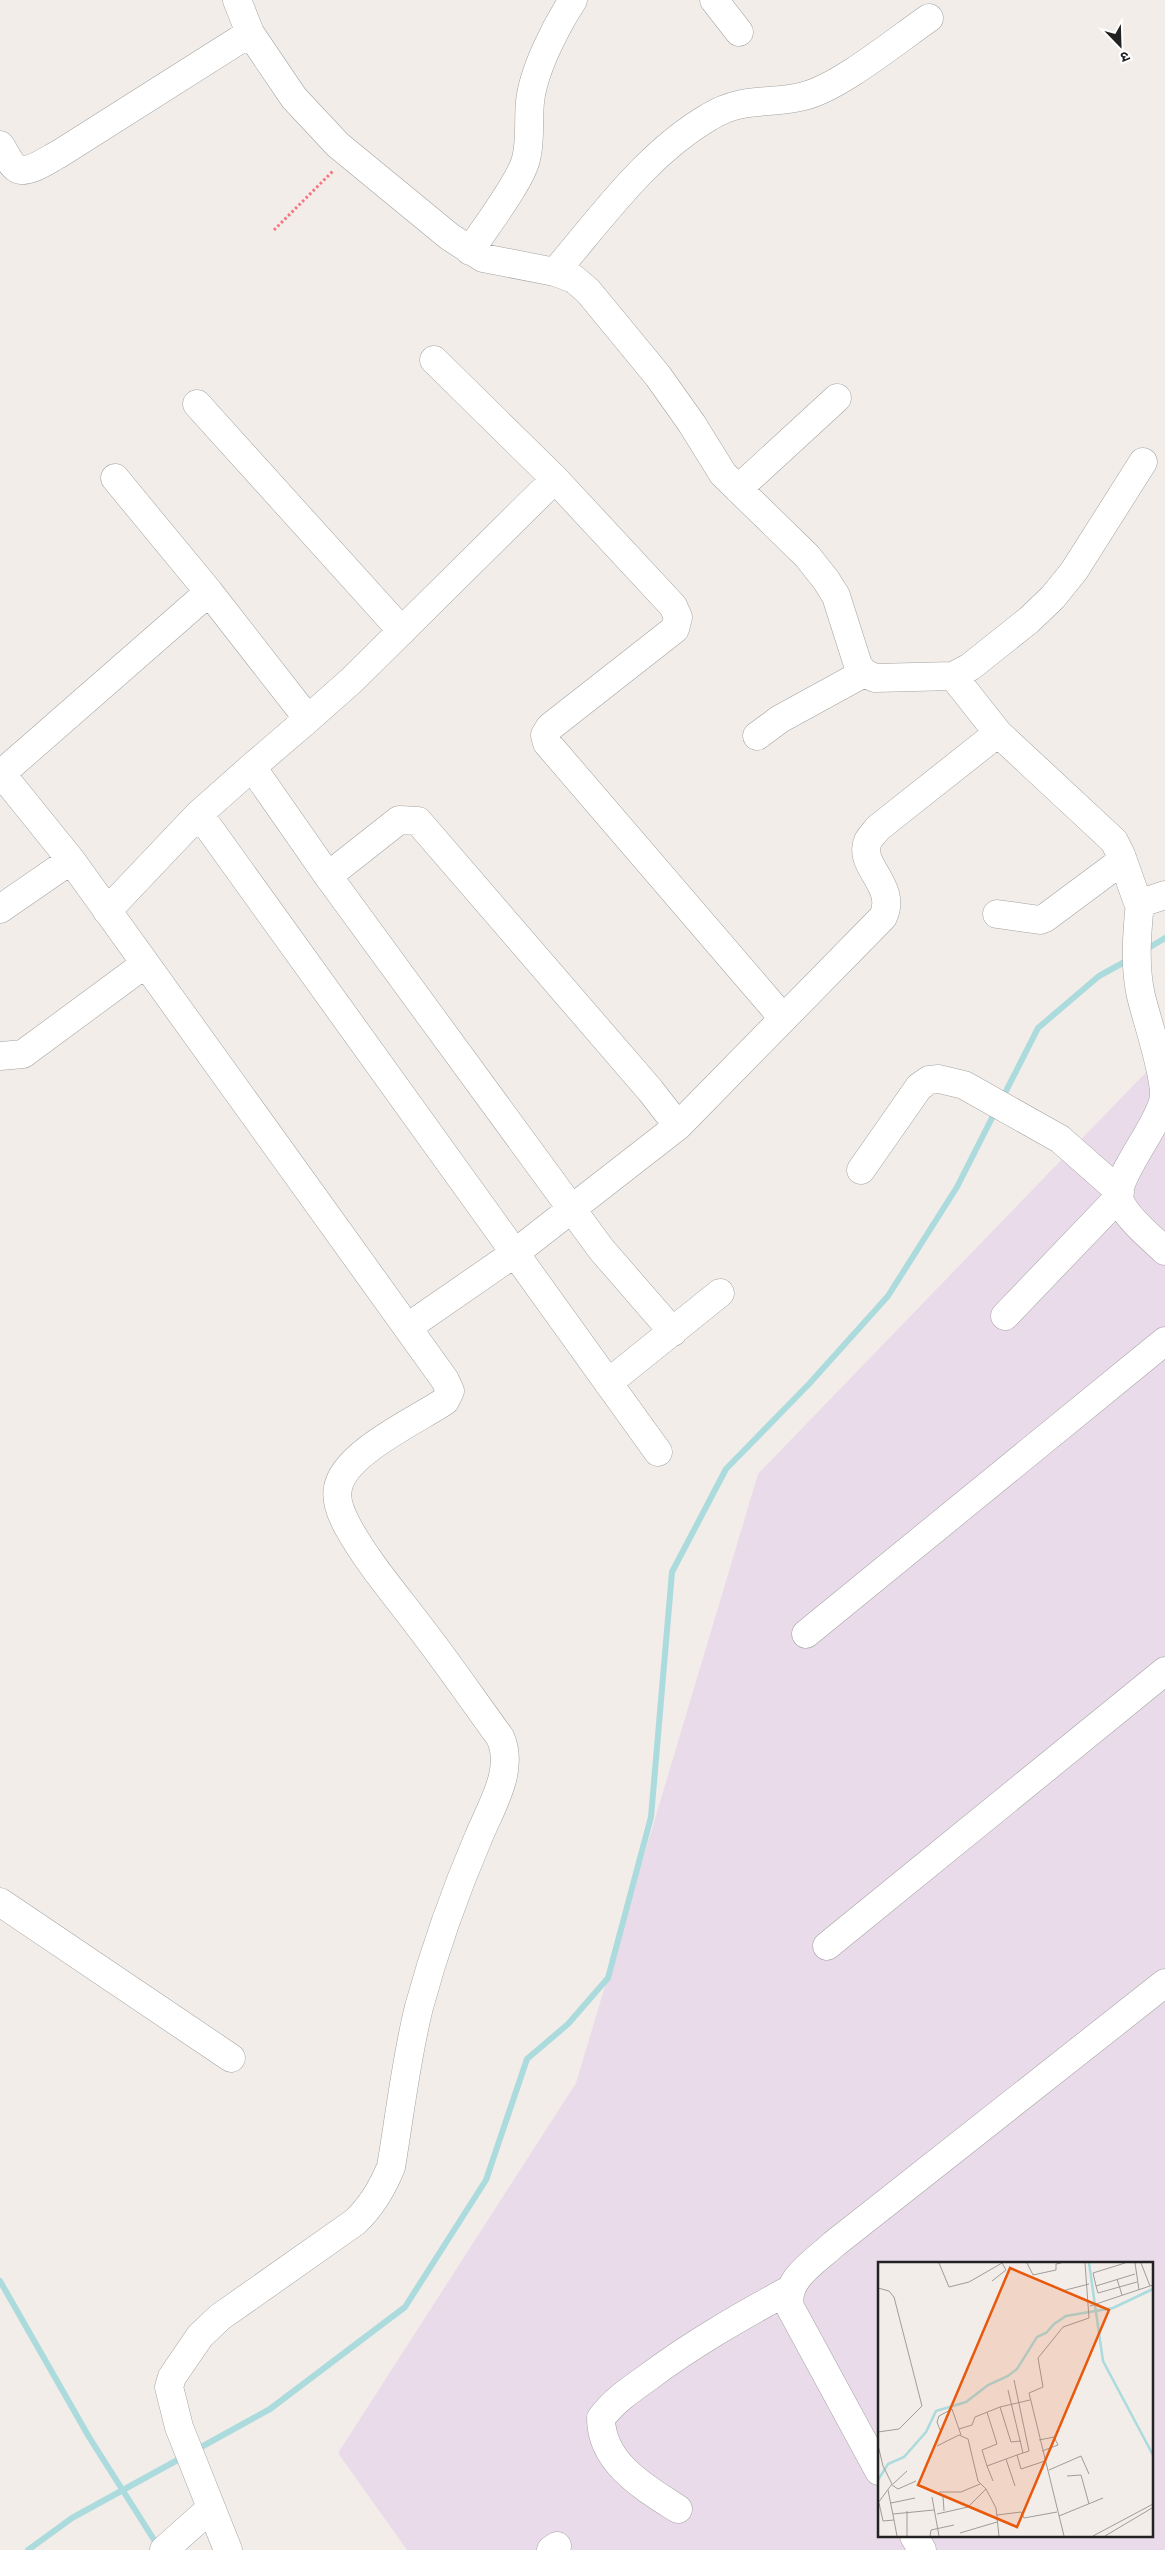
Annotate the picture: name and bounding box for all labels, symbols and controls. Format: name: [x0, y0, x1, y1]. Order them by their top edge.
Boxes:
north arrow: [1095, 20, 1145, 70]
text: उ: [1117, 47, 1132, 67]
inset map: [878, 2262, 1152, 2538]

